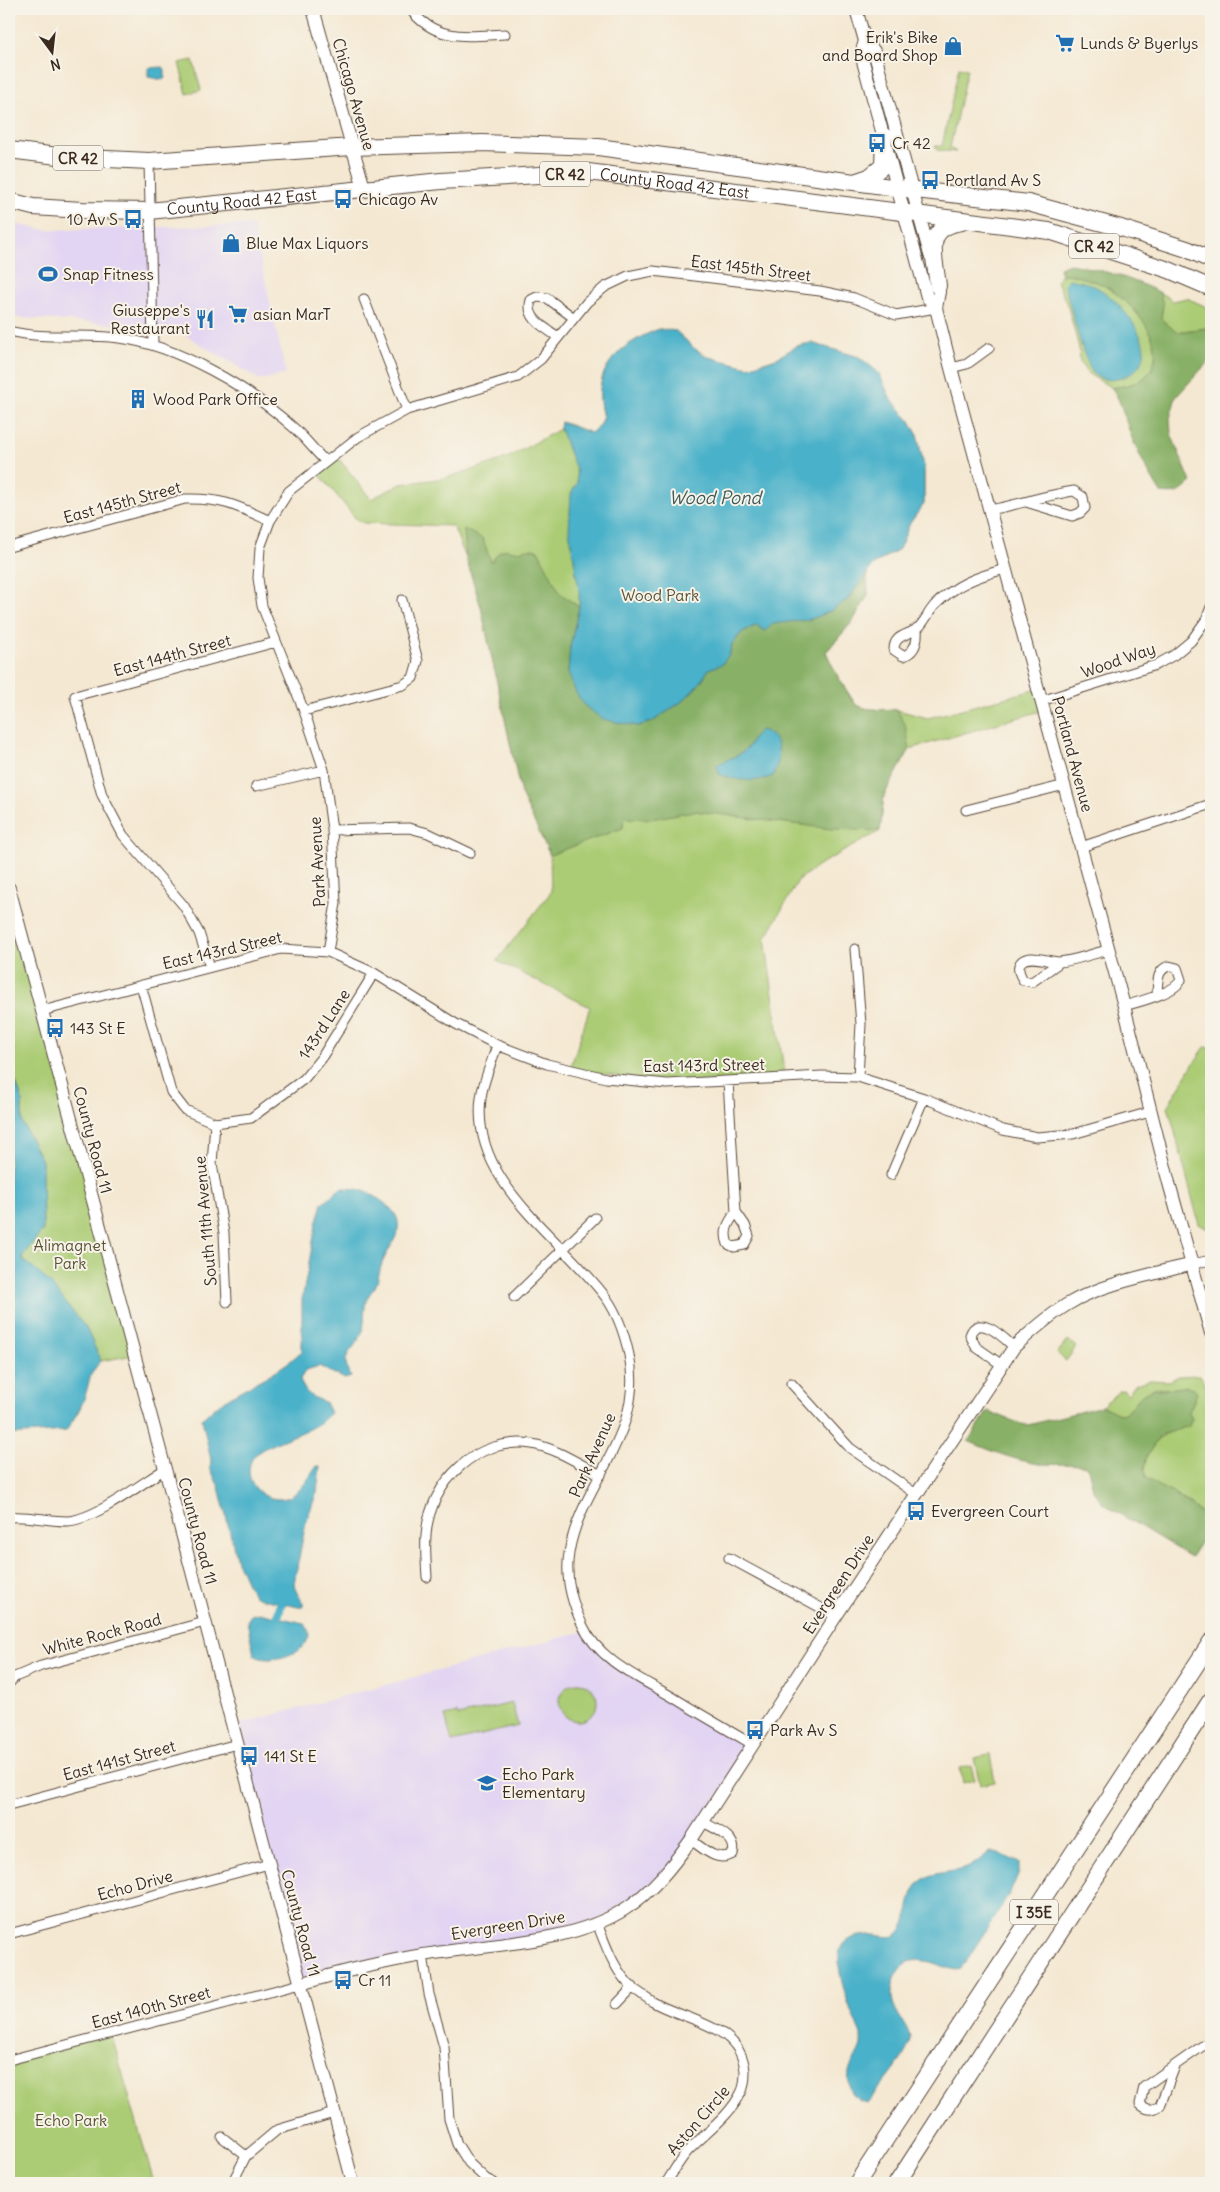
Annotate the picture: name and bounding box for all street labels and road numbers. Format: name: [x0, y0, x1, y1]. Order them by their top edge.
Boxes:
street label: Chicago Avenue: [328, 36, 380, 152]
road number: CR 42: [53, 146, 103, 170]
road number: CR 42: [540, 162, 590, 186]
street label: County Road 42 East: [599, 164, 751, 203]
street label: County Road 42 East: [166, 184, 318, 219]
road number: CR 42: [1069, 234, 1119, 258]
street label: East 145th Street: [690, 251, 813, 285]
street label: East 145th Street: [61, 477, 183, 527]
street label: East 144th Street: [111, 630, 233, 680]
street label: Wood Way: [1078, 638, 1158, 682]
street label: Portland Avenue: [1048, 694, 1098, 814]
street label: Park Avenue: [305, 816, 329, 908]
street label: East 143rd Street: [160, 926, 284, 973]
street label: 143rd Lane: [294, 985, 354, 1063]
street label: East 143rd Street: [643, 1054, 766, 1076]
street label: County Road 11: [69, 1084, 117, 1196]
street label: South 11th Avenue: [189, 1155, 221, 1287]
street label: Park Avenue: [564, 1410, 620, 1500]
street label: County Road 11: [174, 1475, 222, 1587]
street label: Evergreen Drive: [798, 1530, 878, 1638]
street label: White Rock Road: [41, 1609, 163, 1659]
street label: East 141st Street: [61, 1735, 178, 1785]
street label: Echo Drive: [95, 1865, 175, 1905]
street label: County Road 11: [277, 1867, 325, 1979]
road number: I 35E: [1010, 1900, 1058, 1924]
street label: Evergreen Drive: [450, 1906, 566, 1944]
street label: East 140th Street: [89, 1981, 213, 2032]
street label: Aston Circle: [662, 2081, 734, 2159]

